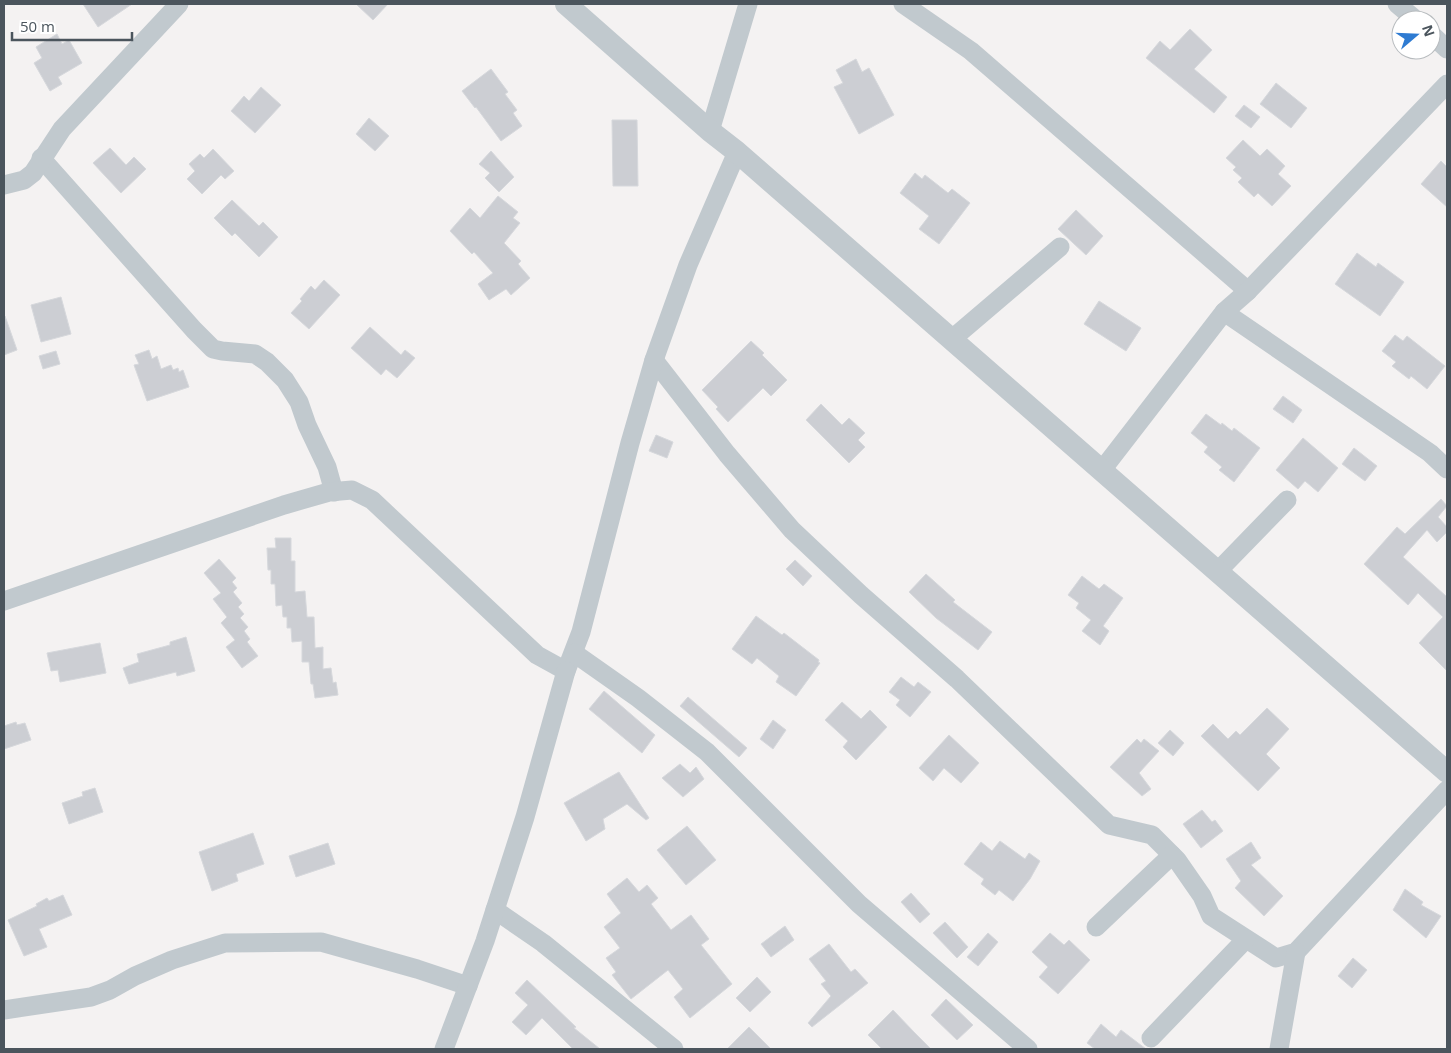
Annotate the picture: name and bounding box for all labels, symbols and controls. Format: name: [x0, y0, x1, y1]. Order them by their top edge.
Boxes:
scale bar: [12, 10, 132, 42]
north arrow: [1391, 10, 1441, 60]
text: 50 m: [20, 16, 55, 36]
text: N: [1418, 22, 1440, 39]

